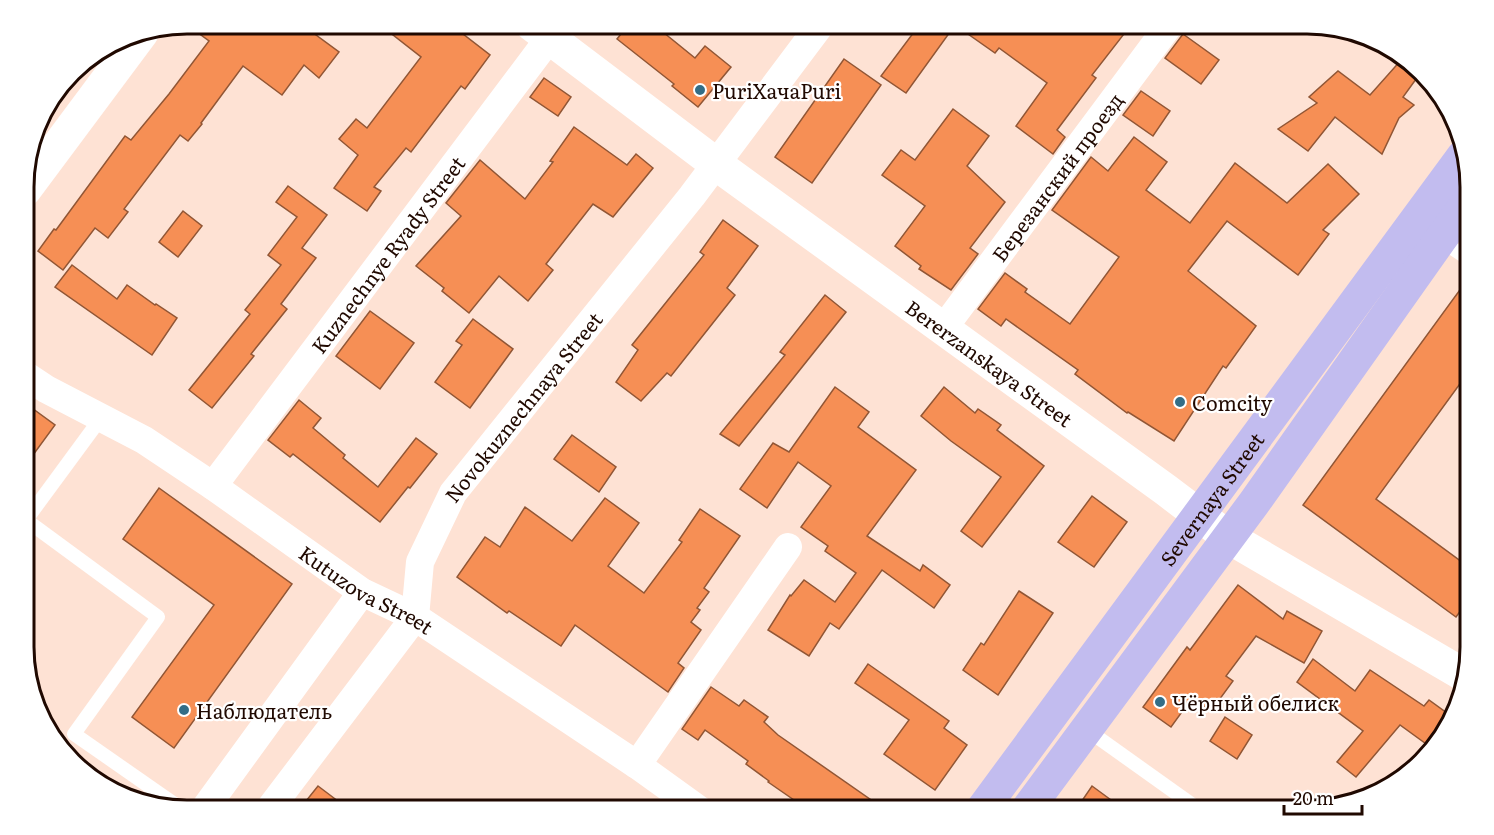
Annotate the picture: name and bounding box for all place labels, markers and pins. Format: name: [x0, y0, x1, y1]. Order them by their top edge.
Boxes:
place label: PuriХачаPuri: [712, 75, 841, 105]
marker: PuriХачаPuri: [693, 83, 707, 97]
place label: Comcity: [1192, 387, 1273, 417]
marker: Comcity: [1173, 395, 1187, 409]
place label: Чёрный обелиск: [1172, 687, 1339, 717]
place label: Наблюдатель: [196, 695, 332, 725]
marker: Чёрный обелиск: [1153, 695, 1167, 709]
marker: Наблюдатель: [177, 703, 191, 717]

